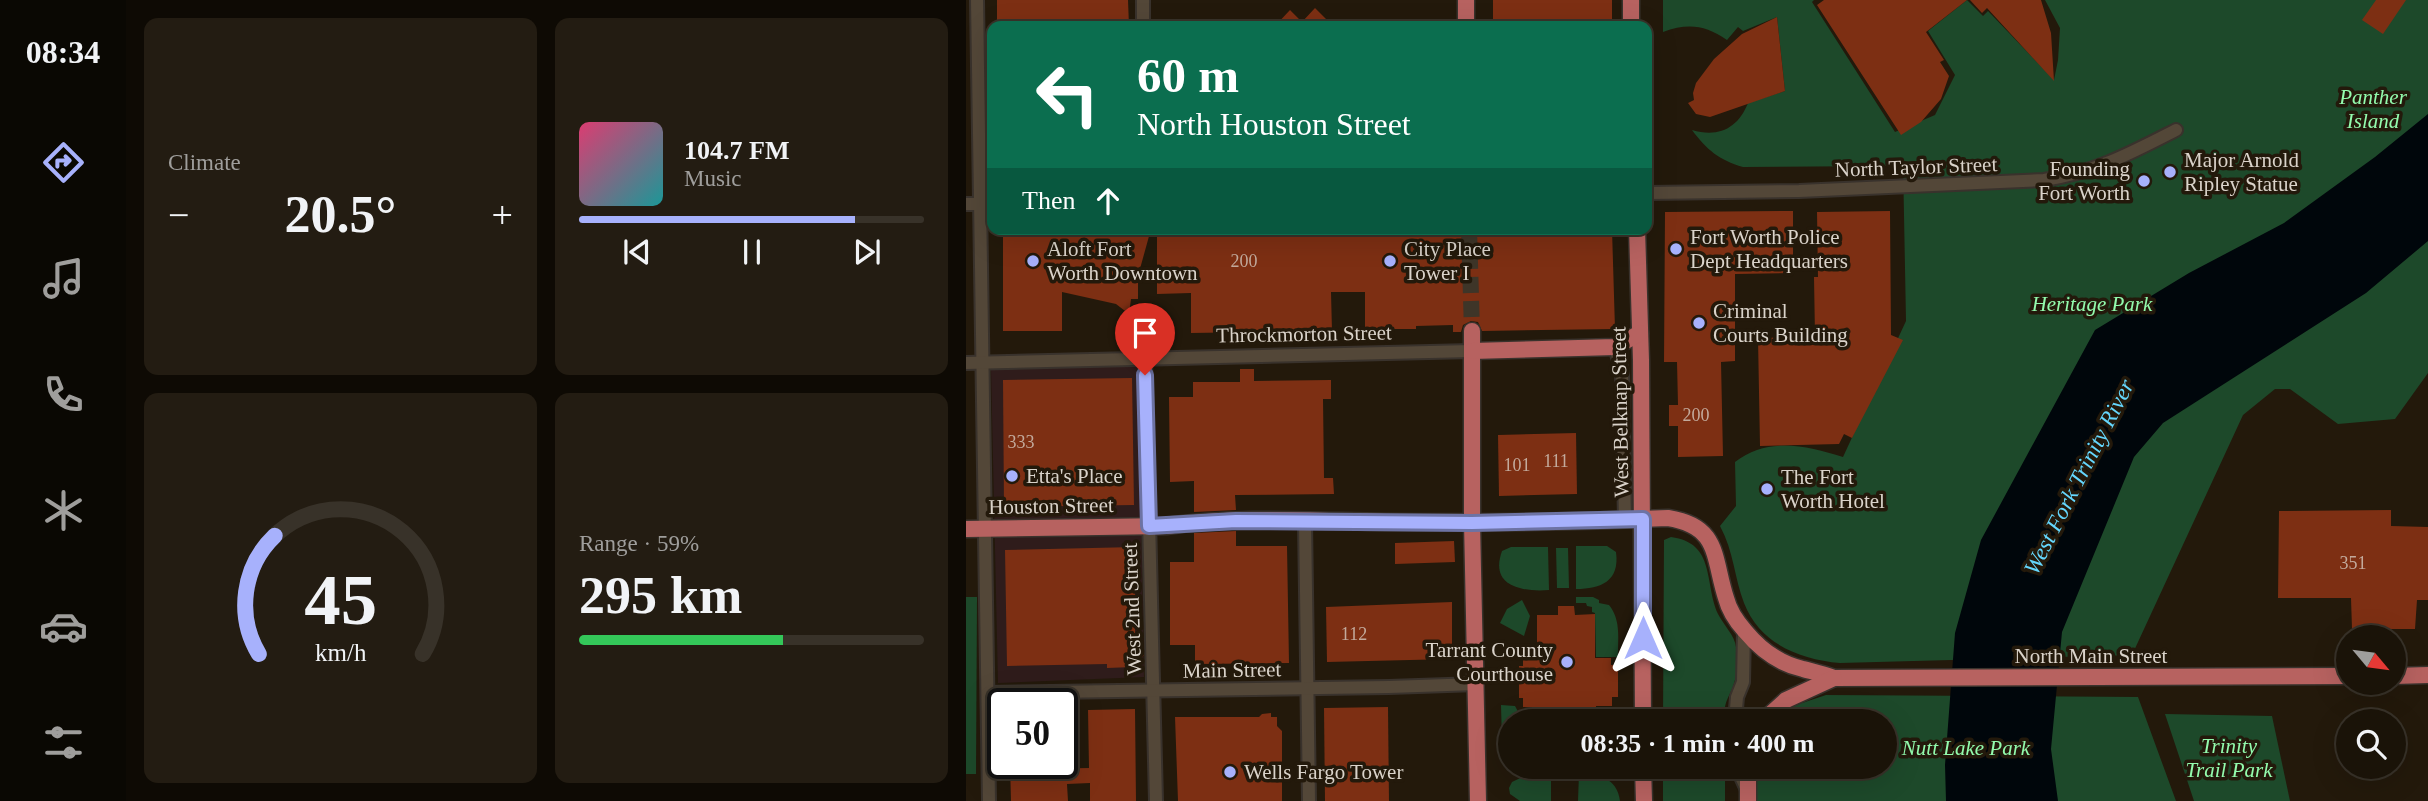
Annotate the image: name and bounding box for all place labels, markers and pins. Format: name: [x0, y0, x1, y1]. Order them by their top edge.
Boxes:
place label: Major Arnold Ripley Statue: [2184, 148, 2299, 196]
place label: Founding Fort Worth: [2038, 157, 2130, 205]
marker: Major Arnold Ripley Statue: [2162, 164, 2178, 180]
marker: Founding Fort Worth: [2136, 173, 2152, 189]
place label: Fort Worth Police Dept Headquarters: [1690, 225, 1848, 273]
place label: Aloft Fort Worth Downtown: [1047, 237, 1198, 285]
place label: City Place Tower I: [1404, 237, 1491, 285]
marker: Fort Worth Police Dept Headquarters: [1668, 241, 1684, 257]
marker: Aloft Fort Worth Downtown: [1025, 253, 1041, 269]
marker: City Place Tower I: [1382, 253, 1398, 269]
place label: Criminal Courts Building: [1713, 299, 1848, 347]
pin: [1115, 303, 1175, 375]
marker: Criminal Courts Building: [1691, 315, 1707, 331]
place label: Etta's Place: [1026, 464, 1123, 488]
place label: The Fort Worth Hotel: [1781, 465, 1885, 513]
marker: Etta's Place: [1004, 468, 1020, 484]
marker: The Fort Worth Hotel: [1759, 481, 1775, 497]
place label: Tarrant County Courthouse: [1426, 638, 1553, 686]
marker: Tarrant County Courthouse: [1559, 654, 1575, 670]
place label: Wells Fargo Tower: [1244, 760, 1403, 784]
marker: Wells Fargo Tower: [1222, 764, 1238, 780]

